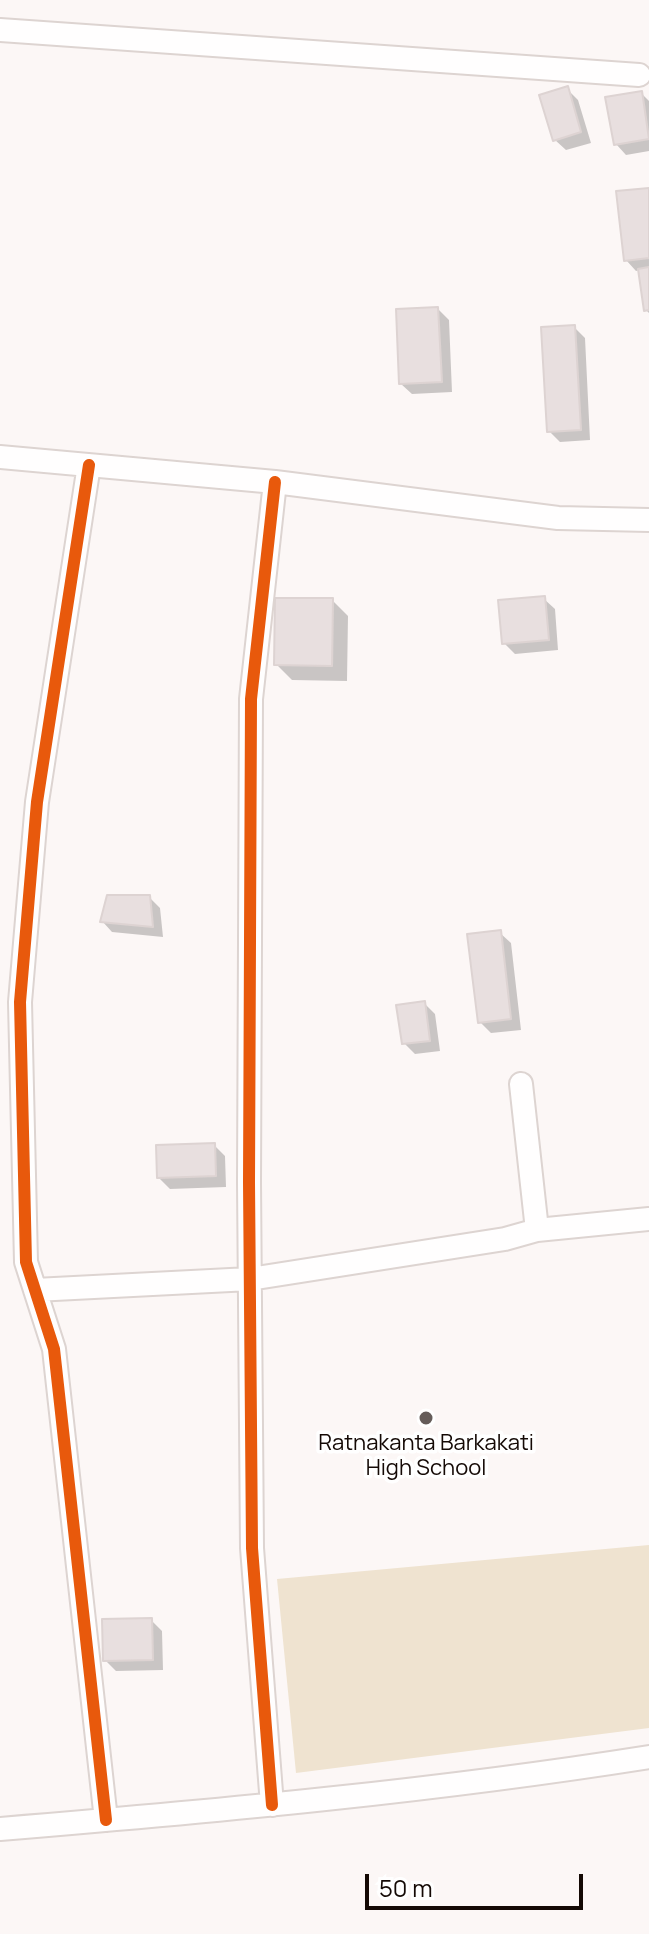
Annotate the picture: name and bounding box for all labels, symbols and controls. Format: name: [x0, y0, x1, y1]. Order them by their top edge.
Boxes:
marker: Ratnakanta Barkakati High School: [417, 1409, 435, 1427]
place label: Ratnakanta Barkakati High School: [318, 1431, 534, 1482]
scale bar: [369, 1858, 587, 1908]
text: 50 m: [379, 1871, 433, 1904]

